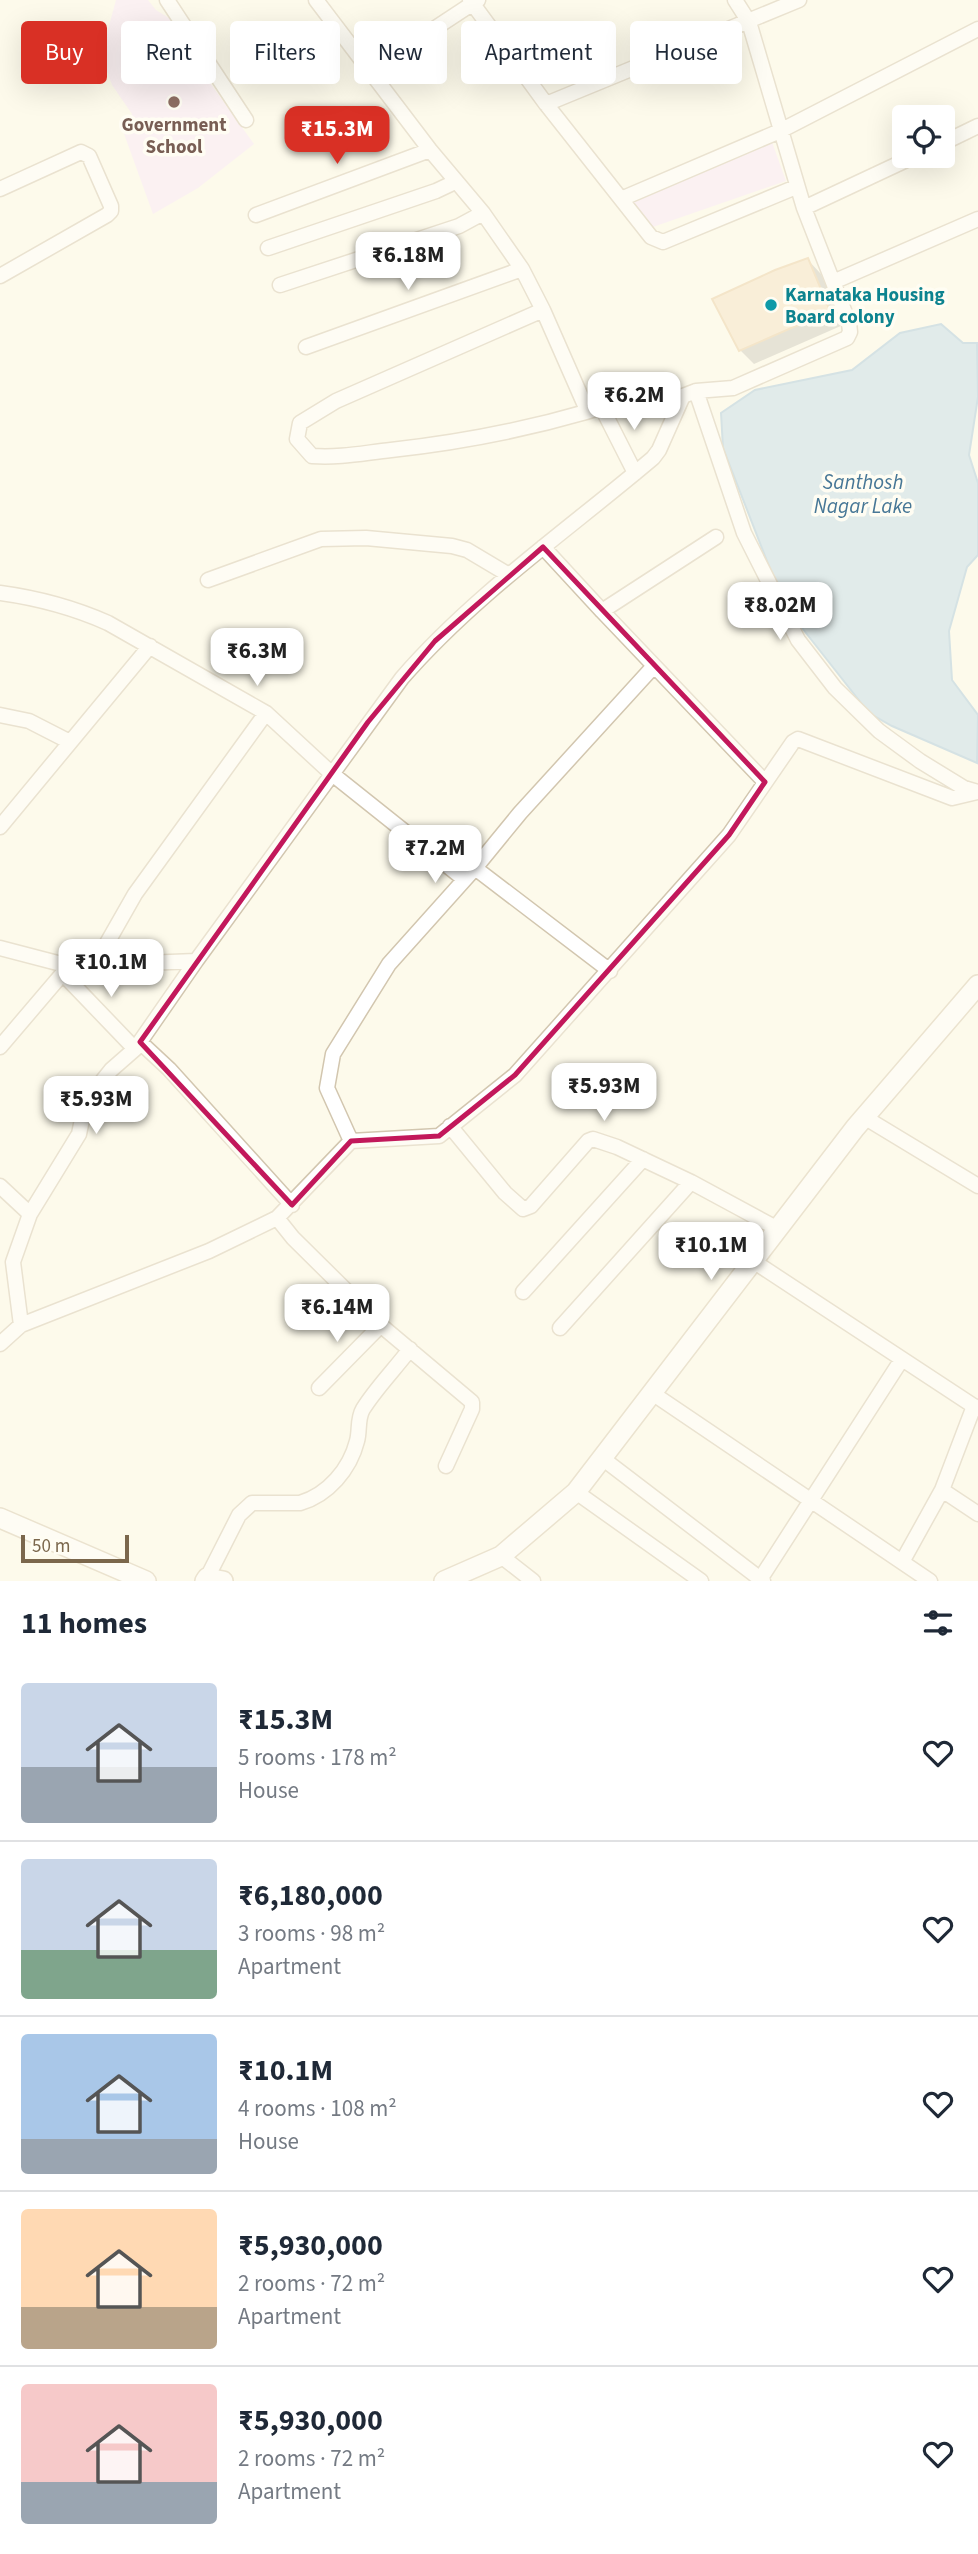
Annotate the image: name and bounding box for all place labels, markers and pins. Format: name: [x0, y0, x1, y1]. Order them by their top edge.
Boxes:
marker: Government School: [166, 94, 182, 110]
pin: ₹15.3M: [280, 106, 394, 166]
place label: Government School: [122, 112, 226, 161]
pin: ₹6.18M: [351, 232, 465, 292]
place label: Karnataka Housing Board colony: [785, 282, 945, 331]
marker: Karnataka Housing Board colony: [763, 297, 779, 313]
pin: ₹6.2M: [585, 372, 683, 432]
pin: ₹8.02M: [723, 582, 837, 642]
pin: ₹6.3M: [208, 628, 306, 688]
pin: ₹7.2M: [386, 826, 484, 885]
pin: ₹10.1M: [54, 940, 168, 999]
pin: ₹5.93M: [547, 1064, 661, 1123]
pin: ₹5.93M: [39, 1076, 153, 1136]
pin: ₹10.1M: [654, 1222, 768, 1282]
pin: ₹6.14M: [280, 1284, 394, 1344]

